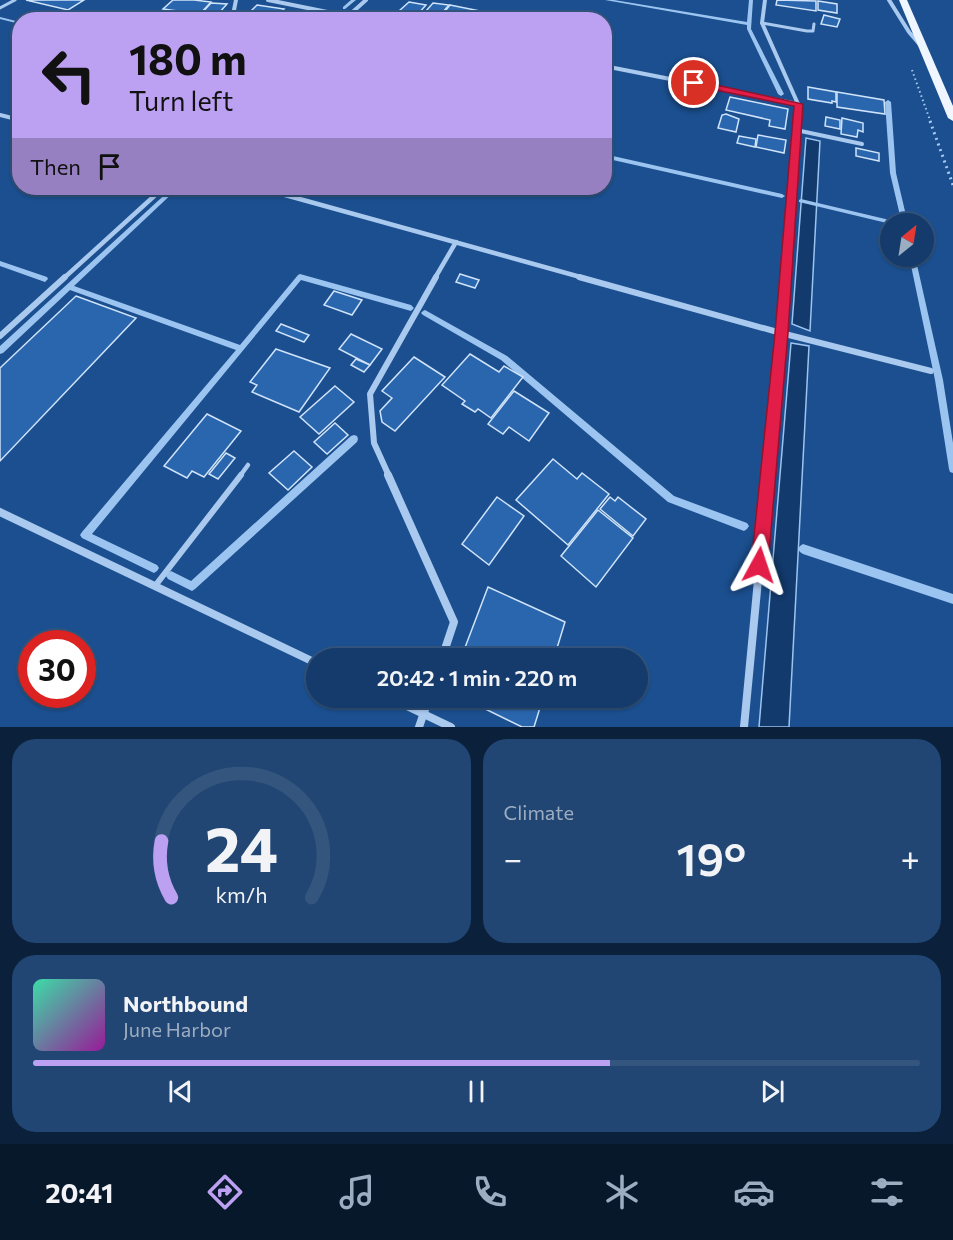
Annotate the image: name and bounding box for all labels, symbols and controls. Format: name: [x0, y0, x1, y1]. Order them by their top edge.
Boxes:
text: 180 m: [129, 32, 247, 84]
icon: left: [30, 36, 108, 114]
pin: [668, 57, 719, 108]
icon: arrive: [677, 66, 710, 99]
text: Turn left: [129, 84, 233, 117]
icon: arrive: [93, 150, 126, 183]
text: Then: [30, 153, 81, 180]
north arrow: [880, 213, 934, 267]
map controls: [880, 213, 934, 267]
position arrow: [727, 533, 791, 597]
speed limit sign: 30: [18, 630, 96, 708]
text: 20:42 · 1 min · 220 m: [377, 664, 577, 691]
text: Climate: [504, 800, 574, 824]
text: 24: [205, 809, 278, 885]
text: 19°: [677, 830, 746, 885]
text: −: [504, 837, 522, 878]
text: +: [901, 837, 920, 878]
text: km/h: [215, 881, 267, 907]
text: Northbound: [123, 990, 248, 1017]
text: June Harbor: [123, 1017, 231, 1041]
icon: previous: [164, 1075, 197, 1108]
icon: pause: [460, 1075, 493, 1108]
icon: next: [756, 1075, 789, 1108]
icon: directions: [204, 1171, 246, 1213]
icon: music: [336, 1171, 378, 1213]
icon: phone: [469, 1171, 511, 1213]
icon: climate: [601, 1171, 643, 1213]
icon: car: [733, 1171, 775, 1213]
icon: filters: [866, 1171, 908, 1213]
text: 20:41: [45, 1176, 113, 1209]

